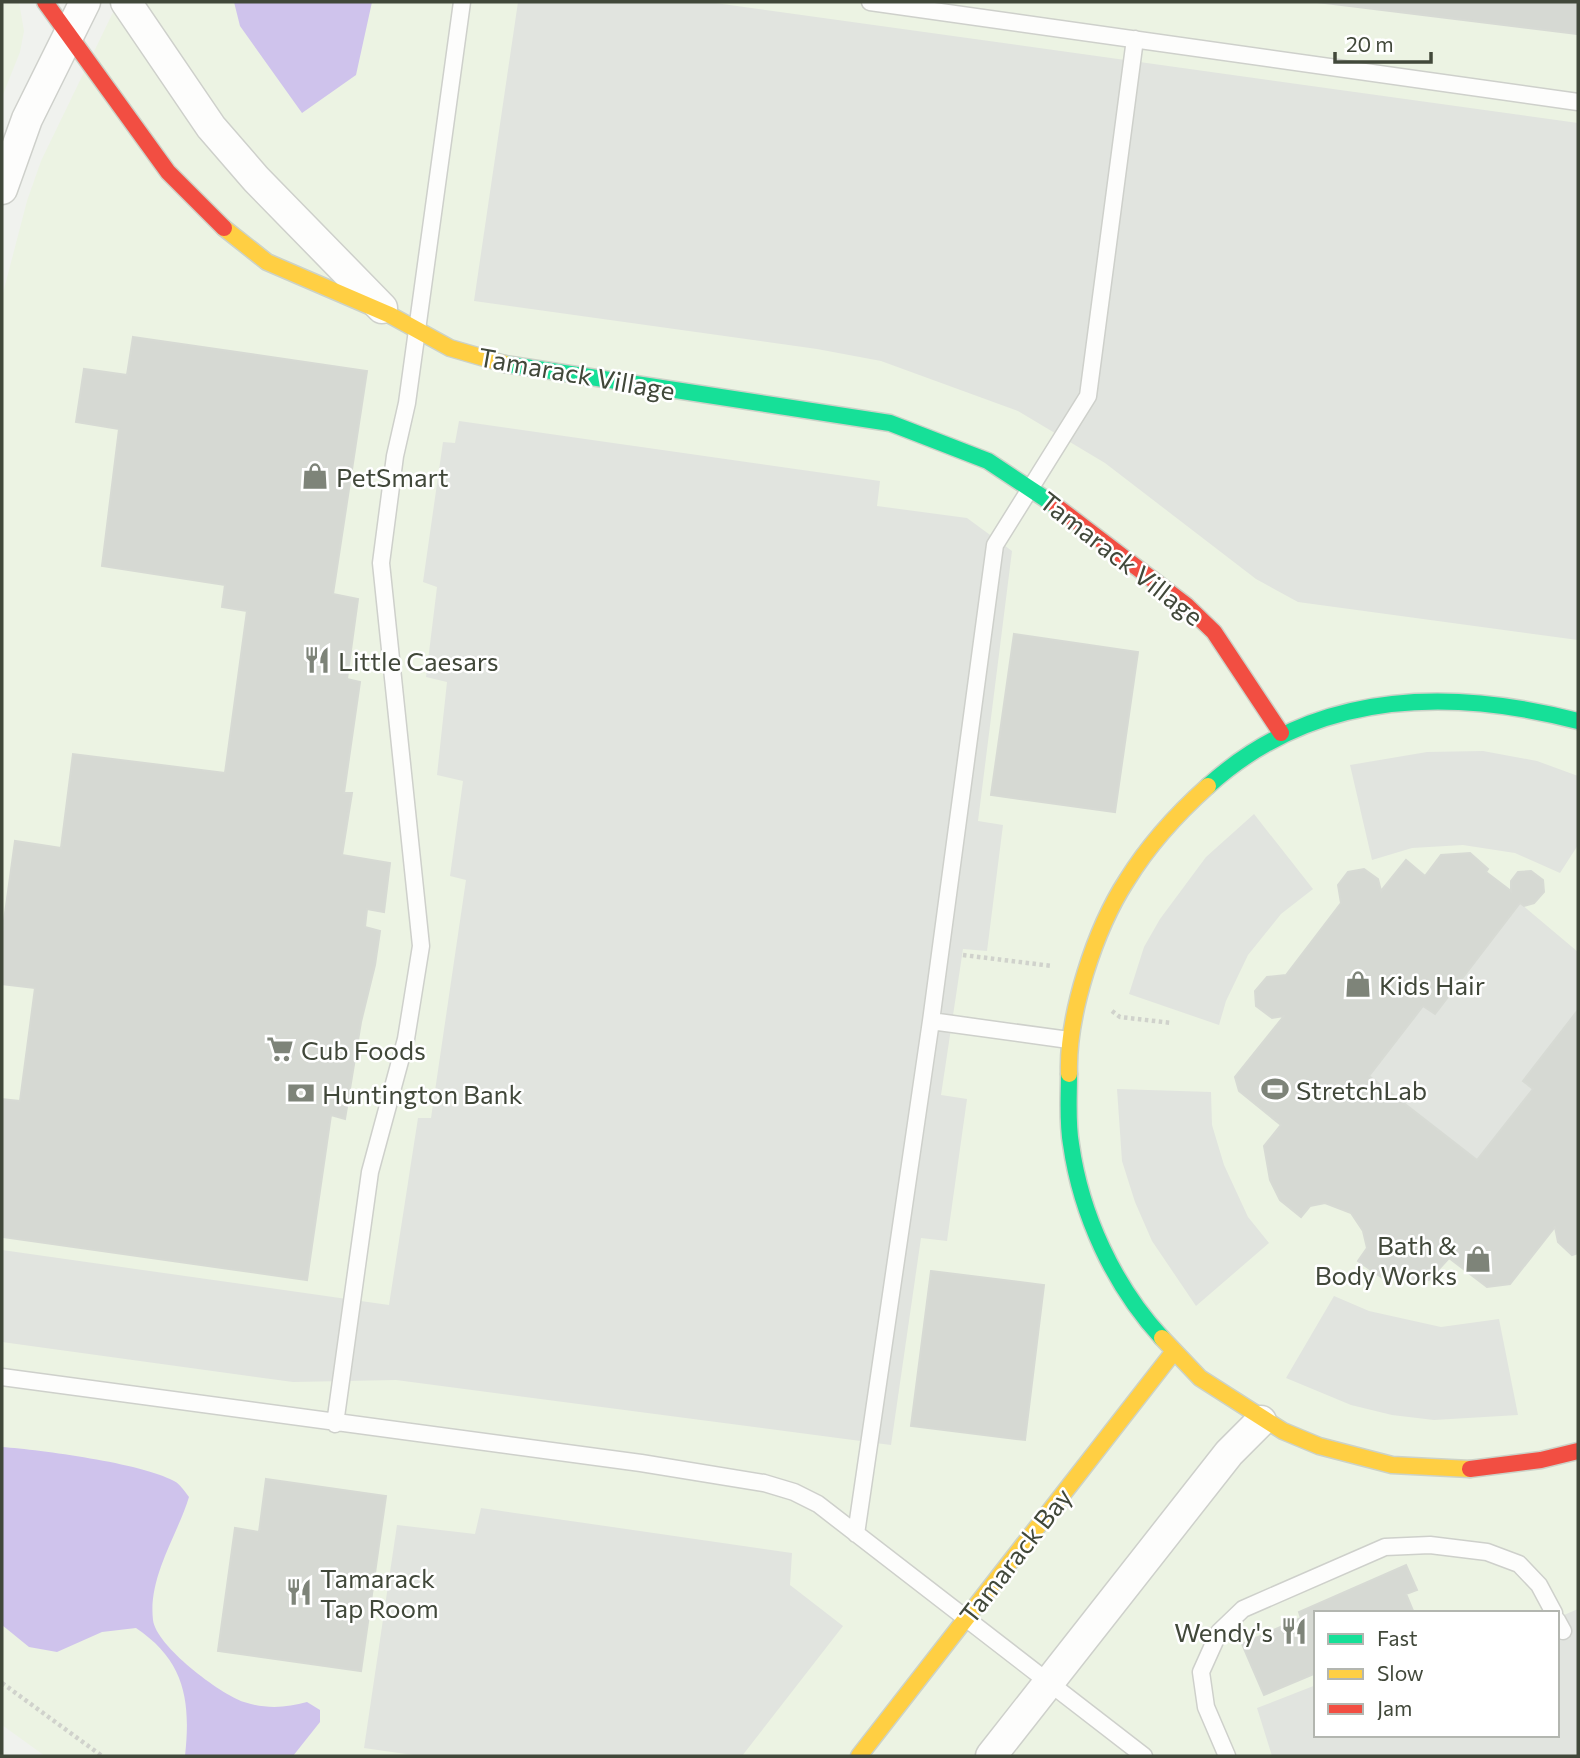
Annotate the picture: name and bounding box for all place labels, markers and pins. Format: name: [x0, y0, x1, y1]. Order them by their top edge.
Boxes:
shop icon: PetSmart: [300, 461, 330, 491]
place label: PetSmart: [336, 461, 449, 492]
restaurant icon: Little Caesars: [302, 645, 332, 675]
place label: Little Caesars: [338, 645, 499, 676]
shop icon: Kids Hair: [1343, 969, 1373, 999]
place label: Kids Hair: [1379, 969, 1485, 1000]
supermarket icon: Cub Foods: [265, 1034, 295, 1064]
place label: Cub Foods: [301, 1034, 426, 1065]
sports icon: StretchLab: [1260, 1074, 1290, 1104]
place label: StretchLab: [1296, 1074, 1427, 1105]
bank icon: Huntington Bank: [286, 1078, 316, 1108]
place label: Huntington Bank: [322, 1078, 523, 1109]
place label: Bath & Body Works: [1315, 1229, 1457, 1290]
shop icon: Bath & Body Works: [1463, 1244, 1493, 1274]
place label: Tamarack Tap Room: [320, 1562, 439, 1623]
restaurant icon: Tamarack Tap Room: [284, 1577, 314, 1607]
place label: Wendy's: [1174, 1616, 1273, 1647]
restaurant icon: Wendy's: [1279, 1616, 1309, 1646]

